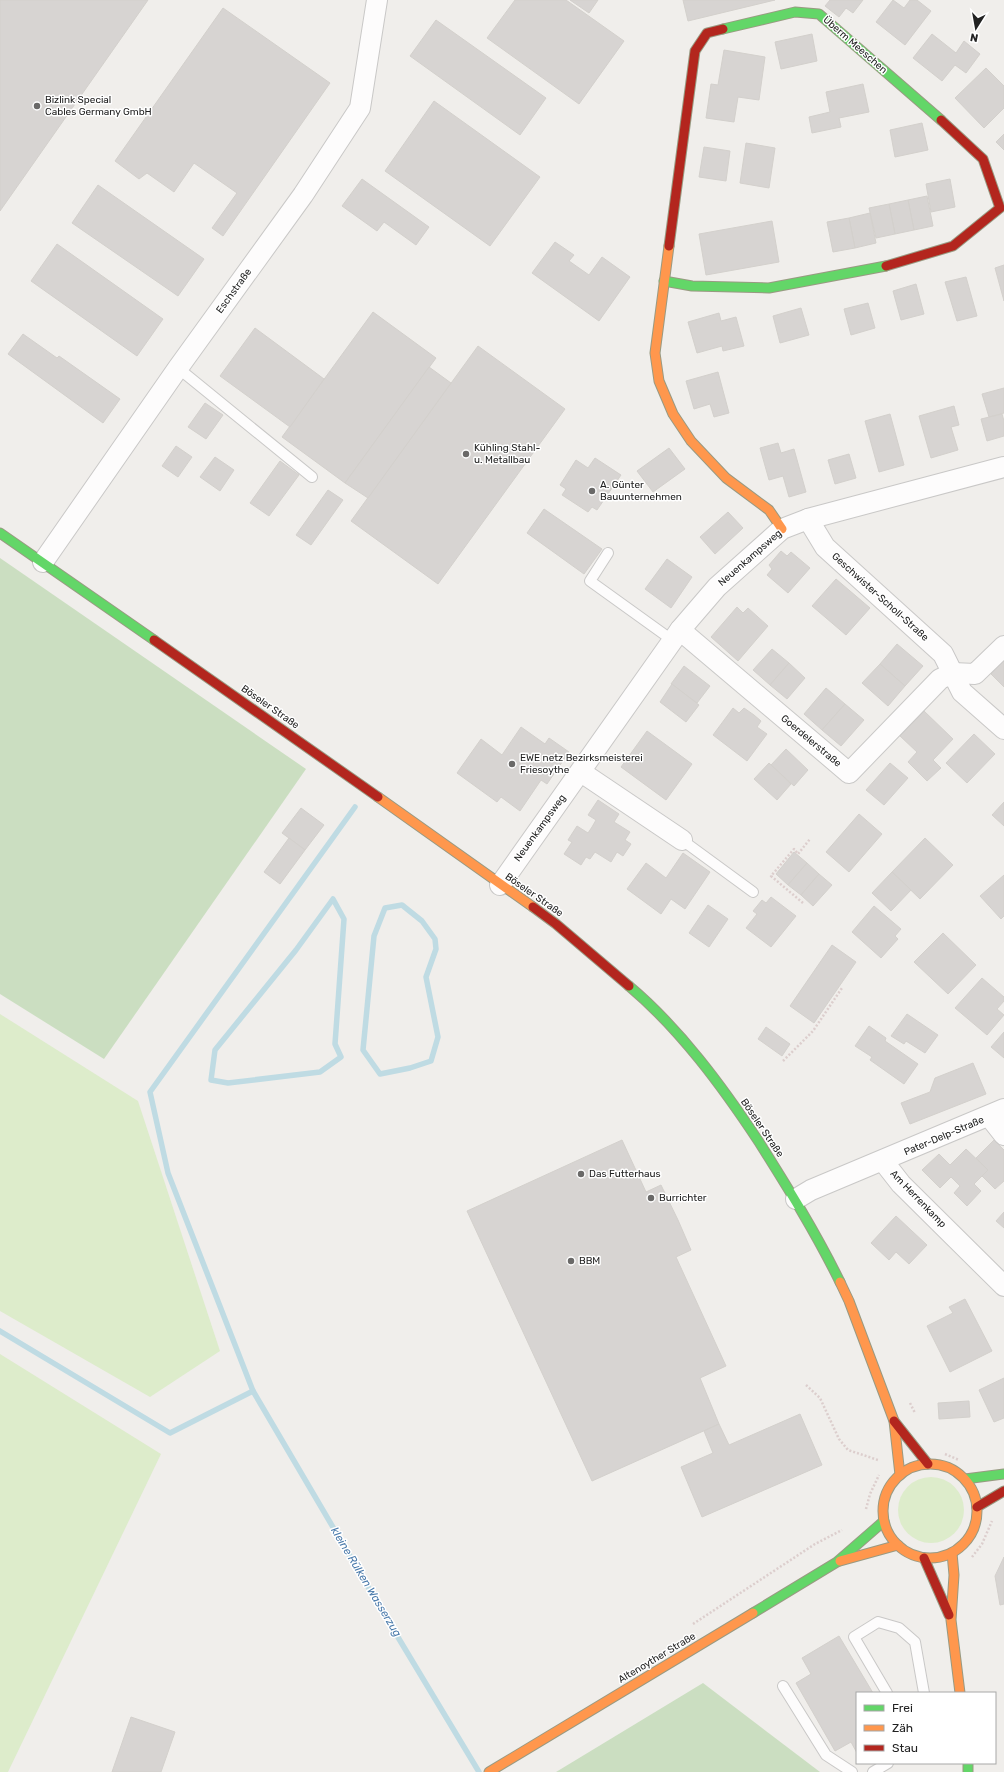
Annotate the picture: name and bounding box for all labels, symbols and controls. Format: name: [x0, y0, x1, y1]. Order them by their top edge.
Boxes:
north arrow: [956, 8, 996, 48]
street label: Überm Meeschen: [820, 14, 890, 76]
text: N: [969, 30, 979, 44]
place label: Bizlink Special Cables Germany GmbH: [45, 94, 152, 118]
marker: Bizlink Special Cables Germany GmbH: [32, 101, 42, 111]
street label: Eschstraße: [214, 266, 255, 316]
place label: Kühling Stahl- u. Metallbau: [474, 442, 540, 466]
marker: Kühling Stahl- u. Metallbau: [461, 449, 471, 459]
place label: A. Günter Bauunternehmen: [600, 479, 682, 503]
marker: A. Günter Bauunternehmen: [587, 486, 597, 496]
street label: Neuenkampsweg: [716, 527, 784, 589]
street label: Geschwister-Scholl-Straße: [829, 550, 931, 644]
street label: Böseler Straße: [239, 683, 302, 732]
street label: Goerdelerstraße: [778, 712, 844, 770]
place label: EWE netz Bezirksmeisterei Friesoythe: [520, 752, 643, 776]
marker: EWE netz Bezirksmeisterei Friesoythe: [507, 759, 517, 769]
street label: Neuenkampsweg: [512, 792, 568, 864]
street label: Böseler Straße: [503, 871, 566, 920]
street label: Böseler Straße: [738, 1096, 786, 1160]
street label: Pater-Delp-Straße: [902, 1114, 986, 1158]
place label: Das Futterhaus: [589, 1168, 661, 1180]
street label: Am Herrenkamp: [888, 1168, 949, 1230]
marker: Das Futterhaus: [576, 1169, 586, 1179]
place label: Burrichter: [659, 1192, 707, 1204]
marker: Burrichter: [646, 1193, 656, 1203]
place label: BBM: [579, 1255, 600, 1267]
marker: BBM: [566, 1256, 576, 1266]
water label: kleine Rülken Wasserzug: [328, 1525, 404, 1640]
street label: Altenoyther Straße: [616, 1630, 698, 1686]
legend: [856, 1692, 996, 1764]
text: Frei: [892, 1701, 913, 1715]
text: Zäh: [892, 1721, 913, 1735]
text: Stau: [892, 1741, 918, 1755]

